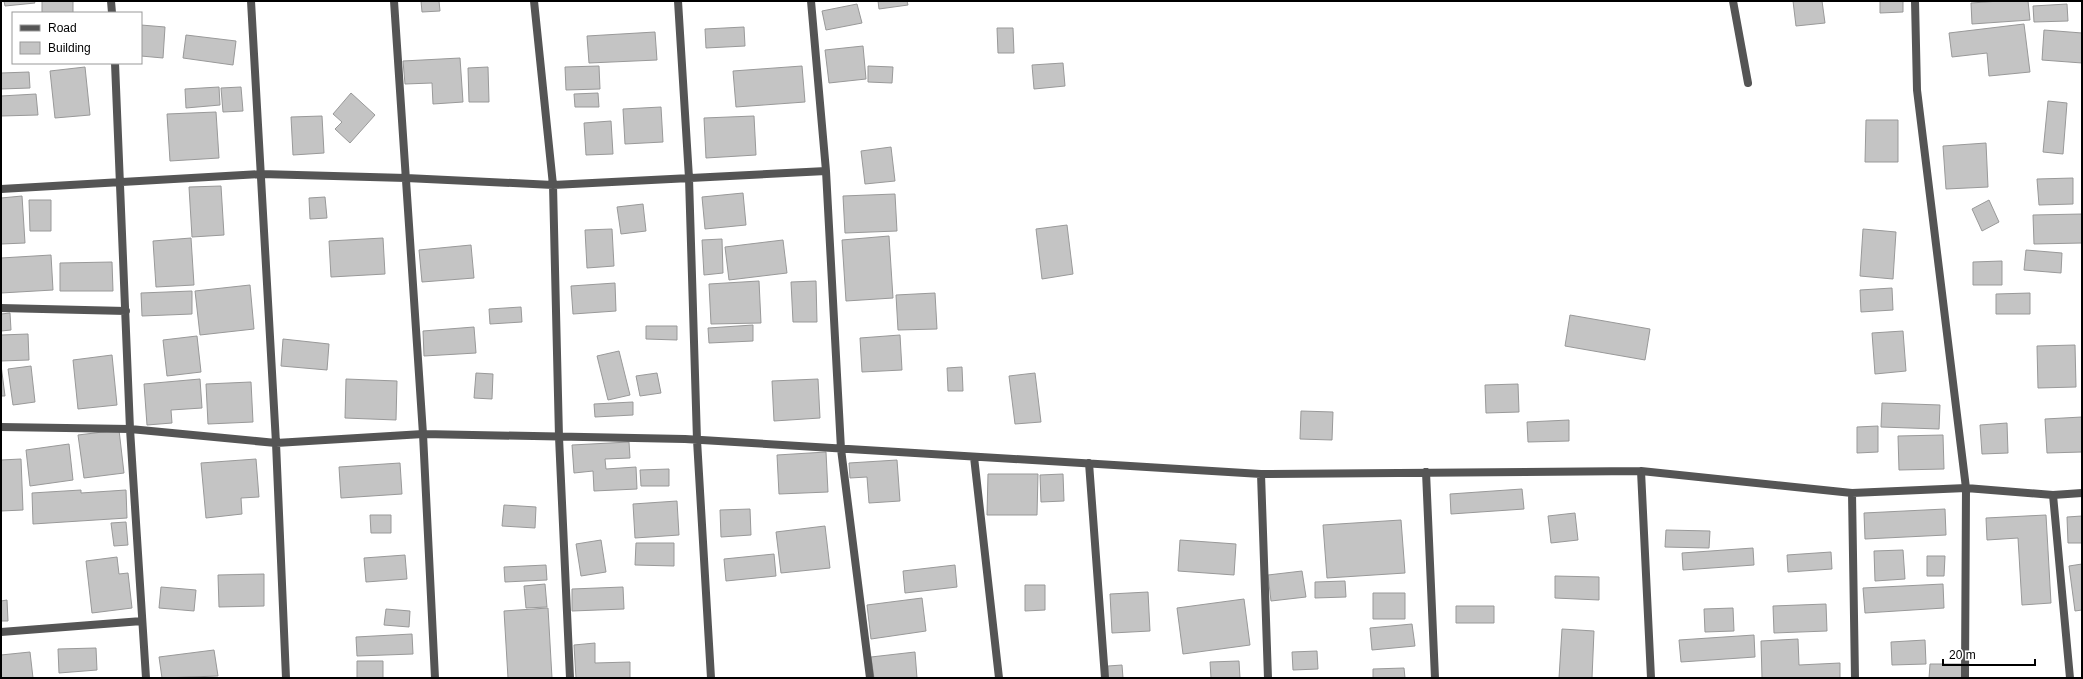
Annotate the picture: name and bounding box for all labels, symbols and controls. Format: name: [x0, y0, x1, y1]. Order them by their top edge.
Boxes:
legend: [12, 12, 142, 64]
text: Road: [48, 21, 77, 35]
text: Building: [48, 41, 91, 55]
scale bar: [1943, 641, 2035, 667]
text: 20 m: [1949, 648, 1976, 662]

